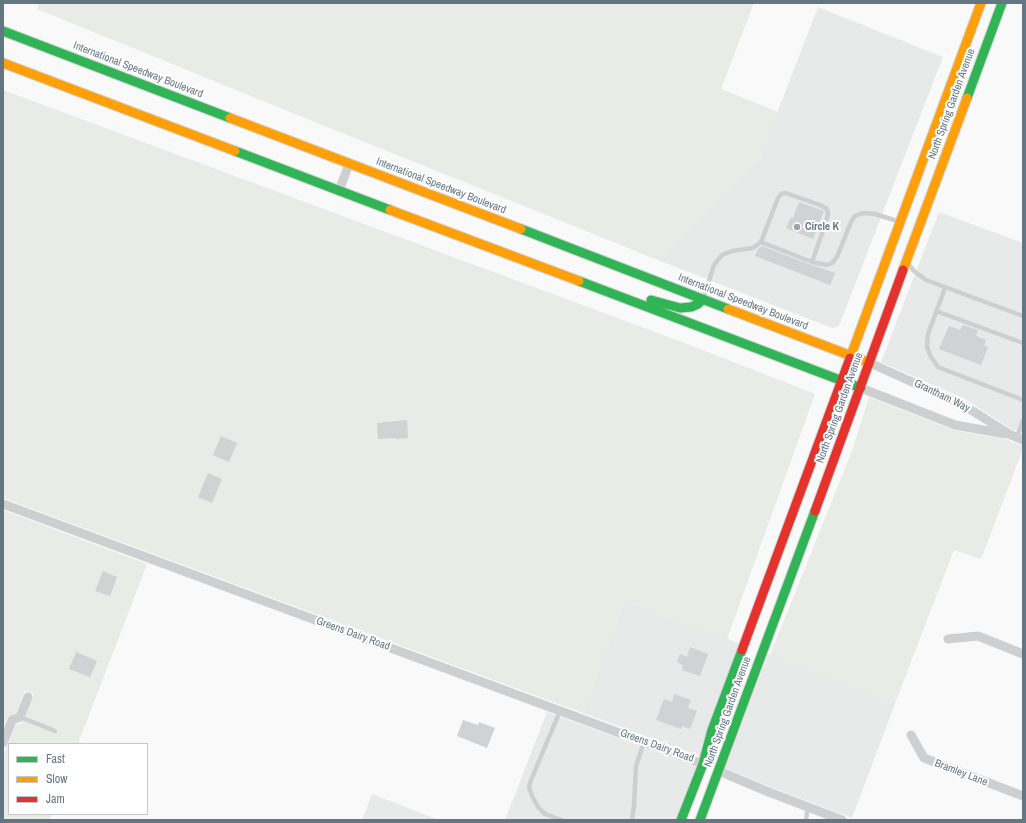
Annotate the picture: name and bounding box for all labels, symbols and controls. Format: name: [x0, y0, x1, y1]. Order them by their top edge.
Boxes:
street label: International Speedway Boulevard: [71, 39, 205, 101]
street label: North Spring Garden Avenue: [926, 47, 978, 161]
street label: International Speedway Boulevard: [374, 155, 508, 217]
place label: Circle K: [805, 220, 839, 234]
marker: Circle K: [792, 222, 802, 232]
street label: International Speedway Boulevard: [676, 271, 810, 333]
street label: North Spring Garden Avenue: [814, 351, 866, 465]
street label: Grantham Way: [912, 377, 972, 415]
street label: Greens Dairy Road: [314, 615, 392, 653]
street label: North Spring Garden Avenue: [702, 655, 754, 769]
street label: Greens Dairy Road: [618, 727, 696, 765]
legend: [8, 743, 148, 815]
text: Fast: [46, 751, 65, 767]
street label: Bramley Lane: [933, 757, 989, 789]
text: Slow: [46, 771, 67, 787]
text: Jam: [46, 791, 65, 807]

